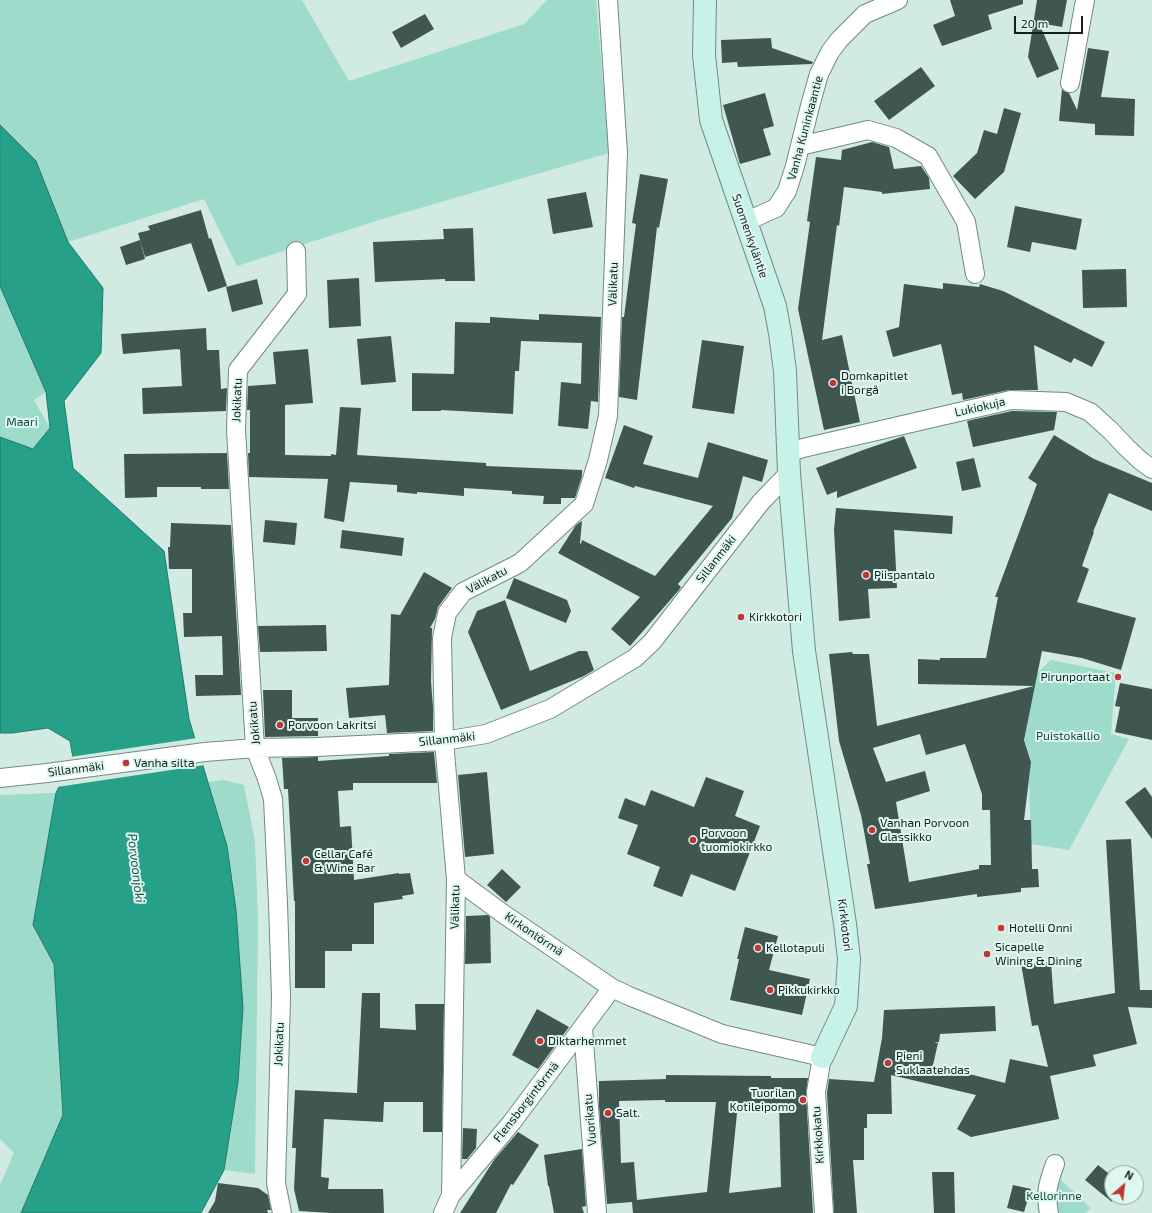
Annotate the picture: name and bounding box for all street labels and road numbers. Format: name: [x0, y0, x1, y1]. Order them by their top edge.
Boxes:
street label: Vanha Kuninkaantie: [784, 74, 826, 182]
street label: Suomenkyläntie: [729, 192, 771, 280]
street label: Välikatu: [605, 262, 621, 306]
street label: Jokikatu: [229, 378, 245, 422]
street label: Lukiokuja: [953, 394, 1007, 420]
street label: Sillanmäki: [693, 532, 739, 586]
street label: Välikatu: [464, 563, 510, 597]
street label: Jokikatu: [245, 700, 263, 746]
street label: Sillanmäki: [418, 729, 476, 749]
street label: Sillanmäki: [47, 758, 105, 780]
street label: Välikatu: [447, 885, 463, 929]
street label: Kirkkotori: [835, 898, 855, 952]
street label: Kirkontörmä: [502, 909, 566, 959]
street label: Jokikatu: [271, 1022, 287, 1066]
street label: Flensborgintörmä: [490, 1059, 562, 1145]
street label: Vuorikatu: [581, 1093, 599, 1147]
street label: Kirkkokatu: [809, 1106, 827, 1164]

